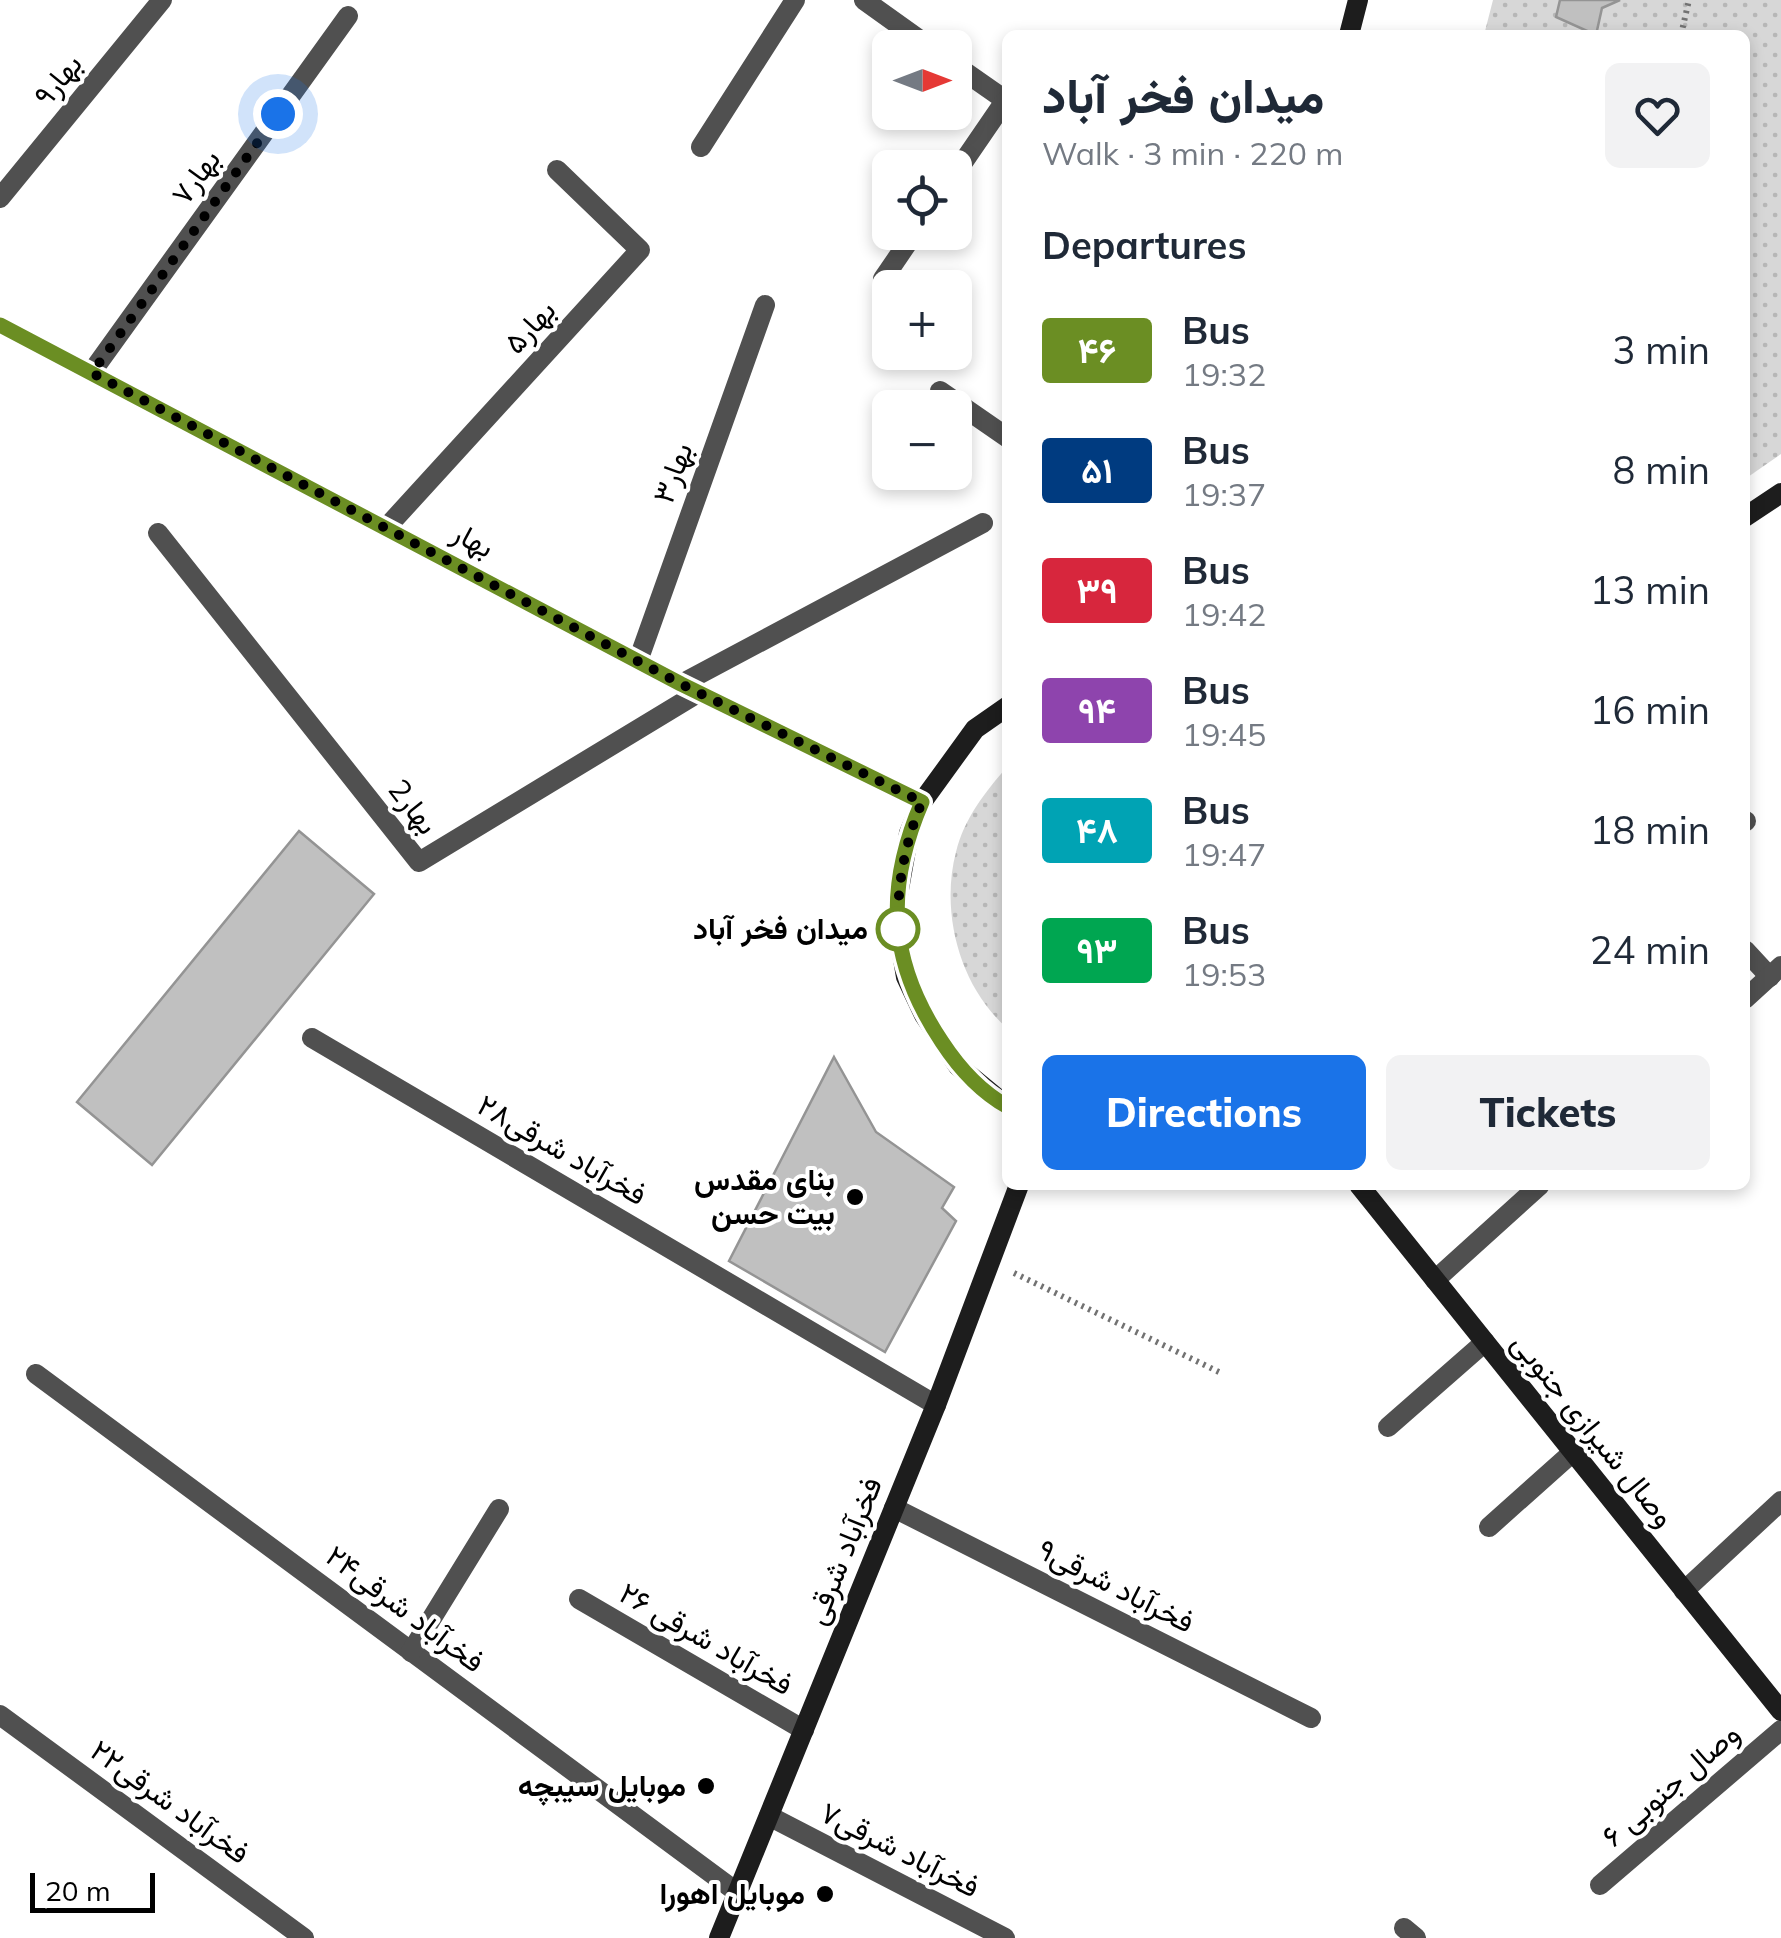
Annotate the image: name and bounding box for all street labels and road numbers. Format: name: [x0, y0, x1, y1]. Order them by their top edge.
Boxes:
street label: بهار۹: [25, 46, 90, 113]
street label: بهار۷: [162, 141, 228, 212]
street label: بهار۵: [495, 291, 563, 361]
street label: بهار۳: [644, 437, 700, 508]
street label: بهار: [445, 512, 501, 566]
street label: 2بهار: [380, 771, 447, 842]
street label: فخرآباد شرقی۲۸: [471, 1085, 654, 1213]
street label: وصال شیرازی جنوبی: [1504, 1324, 1684, 1534]
street label: فخرآباد شرقی: [796, 1471, 890, 1630]
street label: فخرآباد شرقی۹: [1032, 1530, 1201, 1641]
street label: فخرآباد شرقی۲۴: [319, 1536, 492, 1680]
street label: ۲۶ فخرآباد شرقی: [613, 1573, 800, 1703]
street label: وصال جنوبی ۶: [1594, 1714, 1747, 1854]
street label: فخرآباد شرقی۲۲: [84, 1731, 258, 1872]
street label: فخرآباد شرقی۷: [814, 1793, 986, 1905]

